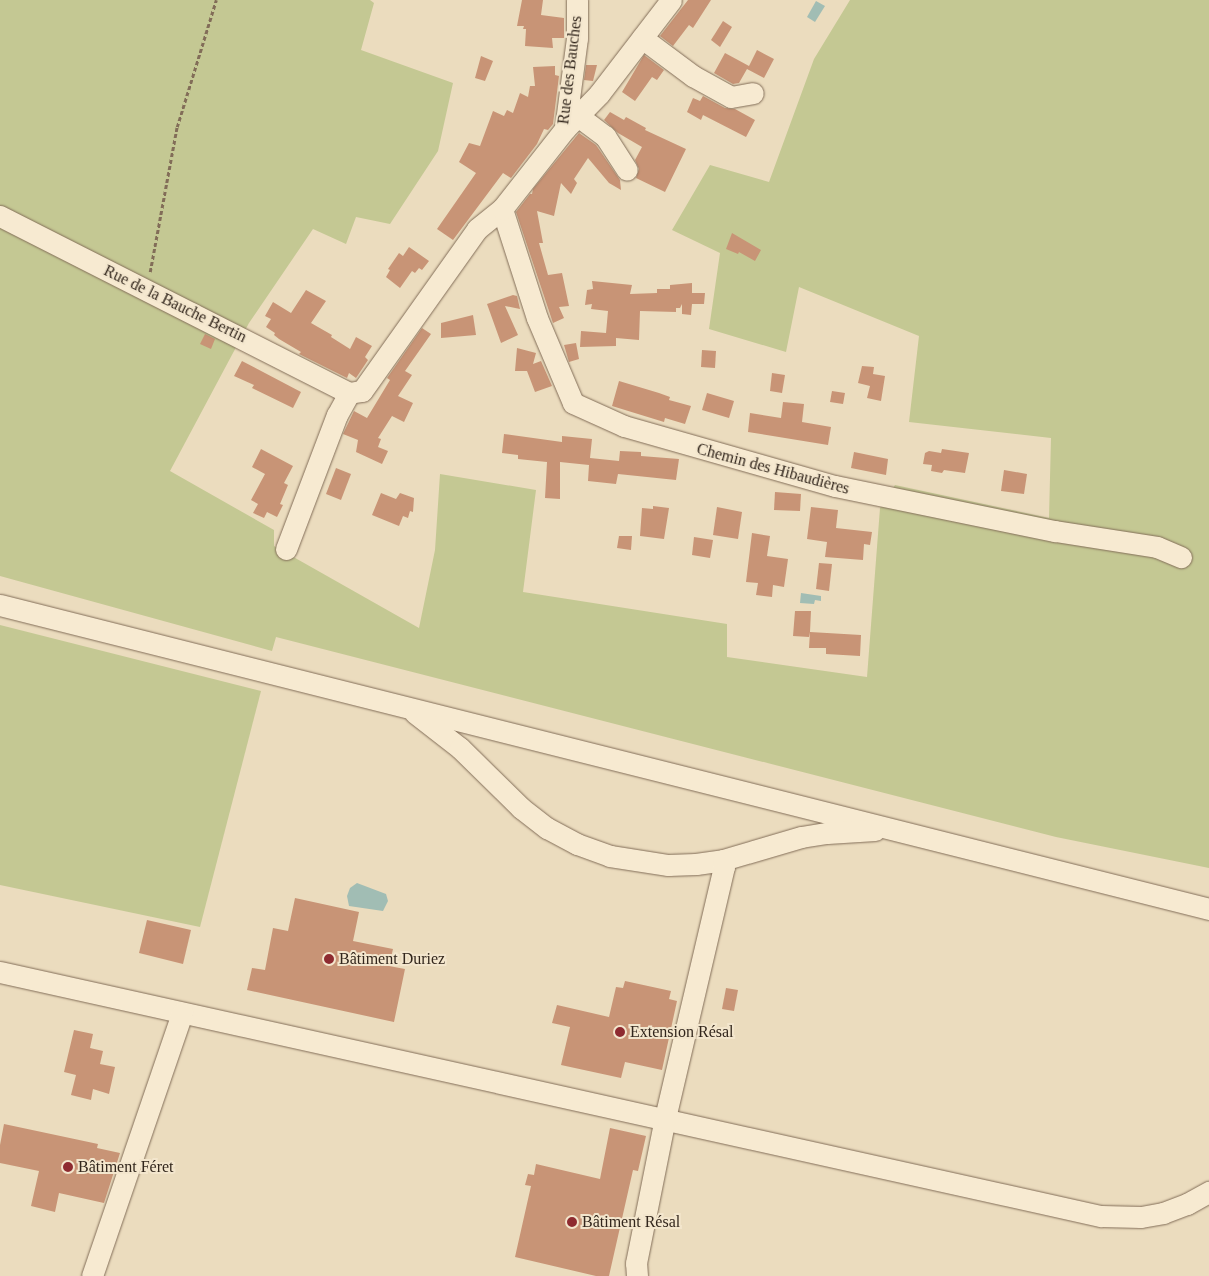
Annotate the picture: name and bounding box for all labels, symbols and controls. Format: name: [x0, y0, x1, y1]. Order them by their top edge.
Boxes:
street label: Rue des Bauches: [554, 15, 586, 125]
street label: Rue de la Bauche Bertin: [101, 261, 249, 347]
street label: Chemin des Hibaudières: [695, 439, 851, 499]
place label: Bâtiment Duriez: [339, 949, 445, 969]
marker: Bâtiment Duriez: [323, 953, 335, 965]
place label: Extension Résal: [630, 1022, 734, 1042]
marker: Extension Résal: [614, 1026, 626, 1038]
place label: Bâtiment Féret: [78, 1157, 174, 1177]
marker: Bâtiment Féret: [62, 1161, 74, 1173]
place label: Bâtiment Résal: [582, 1212, 680, 1232]
marker: Bâtiment Résal: [566, 1216, 578, 1228]

